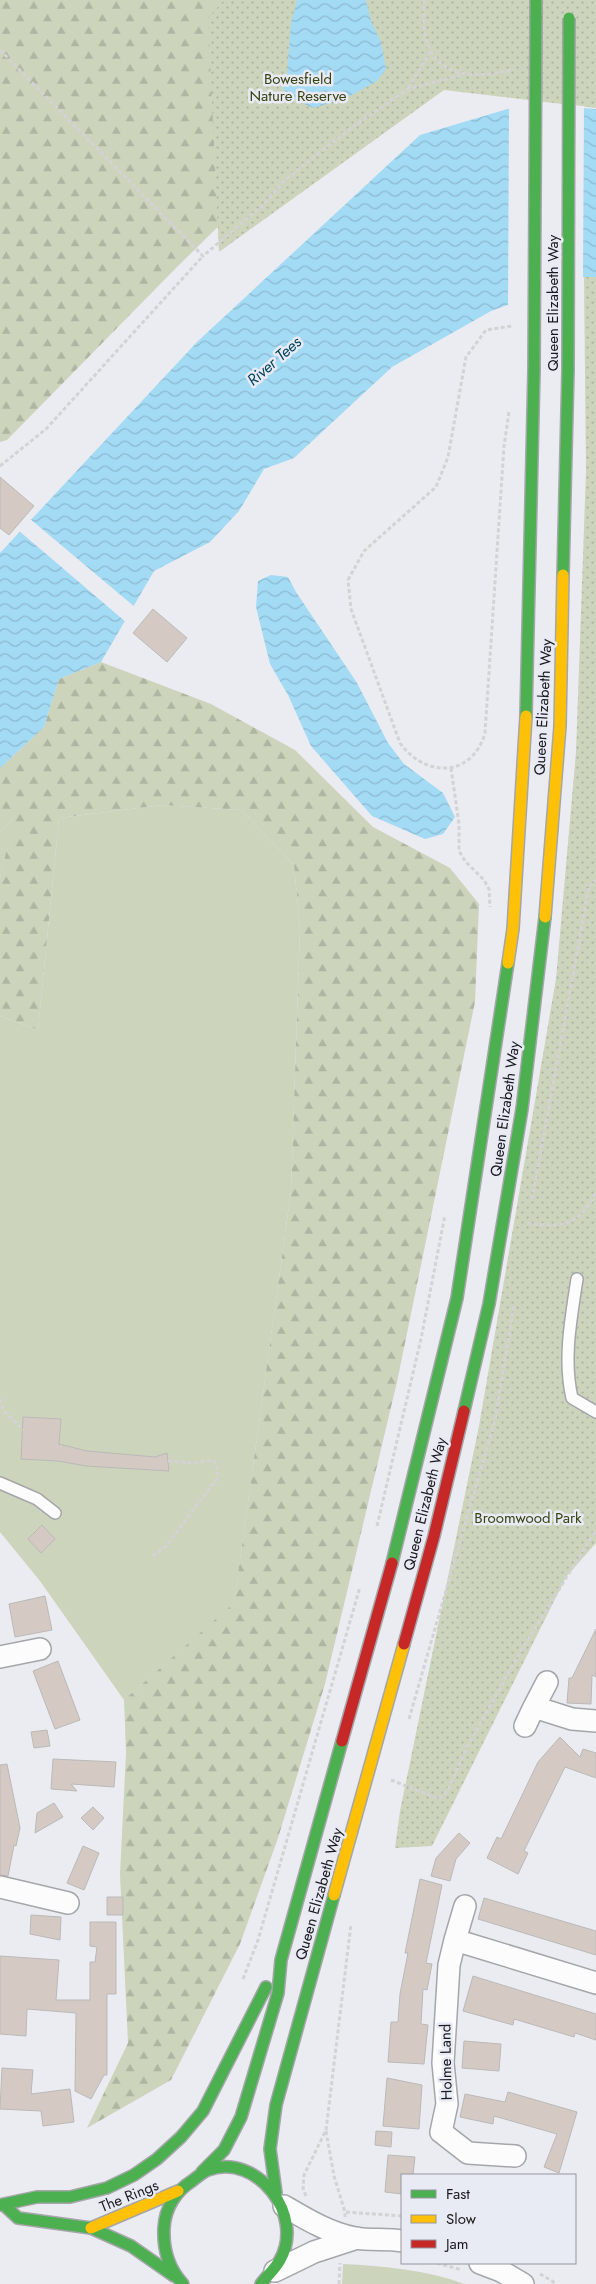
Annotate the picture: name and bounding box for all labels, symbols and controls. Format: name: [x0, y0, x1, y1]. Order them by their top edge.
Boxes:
park label: Bowesfield Nature Reserve: [249, 68, 347, 107]
street label: Queen Elizabeth Way: [542, 234, 564, 371]
water label: River Tees: [242, 330, 307, 391]
street label: Queen Elizabeth Way: [528, 638, 558, 776]
street label: Queen Elizabeth Way: [485, 1039, 525, 1178]
street label: Queen Elizabeth Way: [398, 1435, 452, 1573]
park label: Broomwood Park: [474, 1507, 582, 1529]
street label: Queen Elizabeth Way: [290, 1825, 349, 1963]
street label: Holme Land: [434, 2023, 458, 2101]
street label: The Rings: [96, 2174, 162, 2218]
legend: [401, 2174, 576, 2264]
text: Fast: [446, 2183, 470, 2205]
text: Slow: [446, 2208, 477, 2230]
text: Jam: [444, 2233, 469, 2255]

